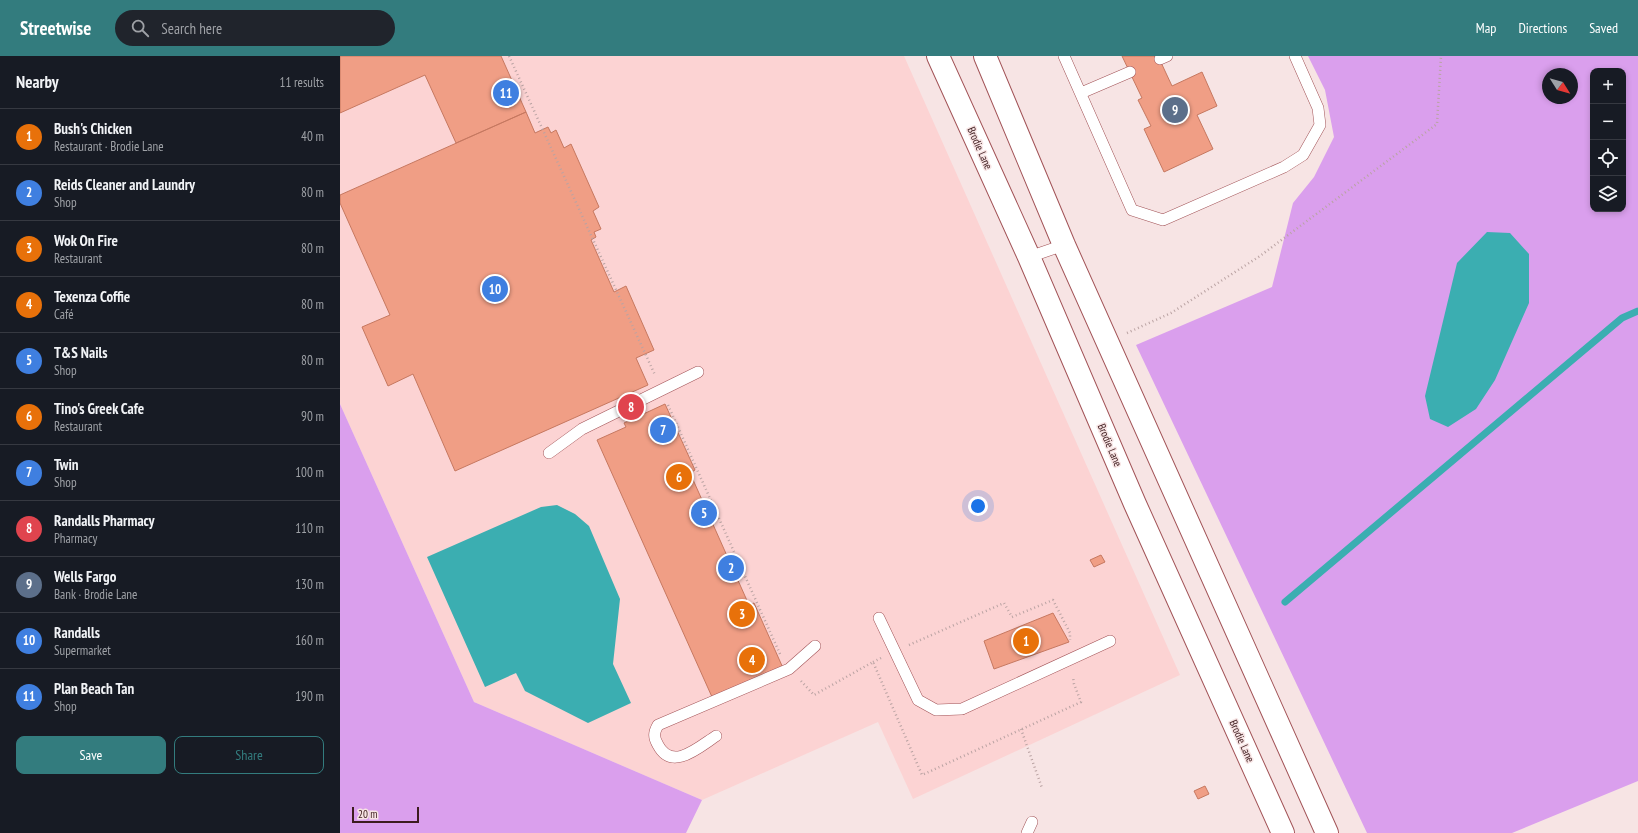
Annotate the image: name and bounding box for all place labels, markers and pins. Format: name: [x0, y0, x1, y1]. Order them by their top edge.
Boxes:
pin: 11: [493, 78, 519, 108]
pin: 9: [1162, 95, 1188, 125]
pin: 10: [482, 274, 508, 304]
pin: 8: [618, 392, 644, 422]
pin: 7: [650, 415, 676, 445]
pin: 6: [666, 462, 692, 492]
pin: 5: [691, 498, 717, 528]
pin: 2: [718, 553, 744, 583]
pin: 3: [729, 599, 755, 629]
pin: 1: [1013, 626, 1039, 656]
pin: 4: [739, 645, 765, 675]

